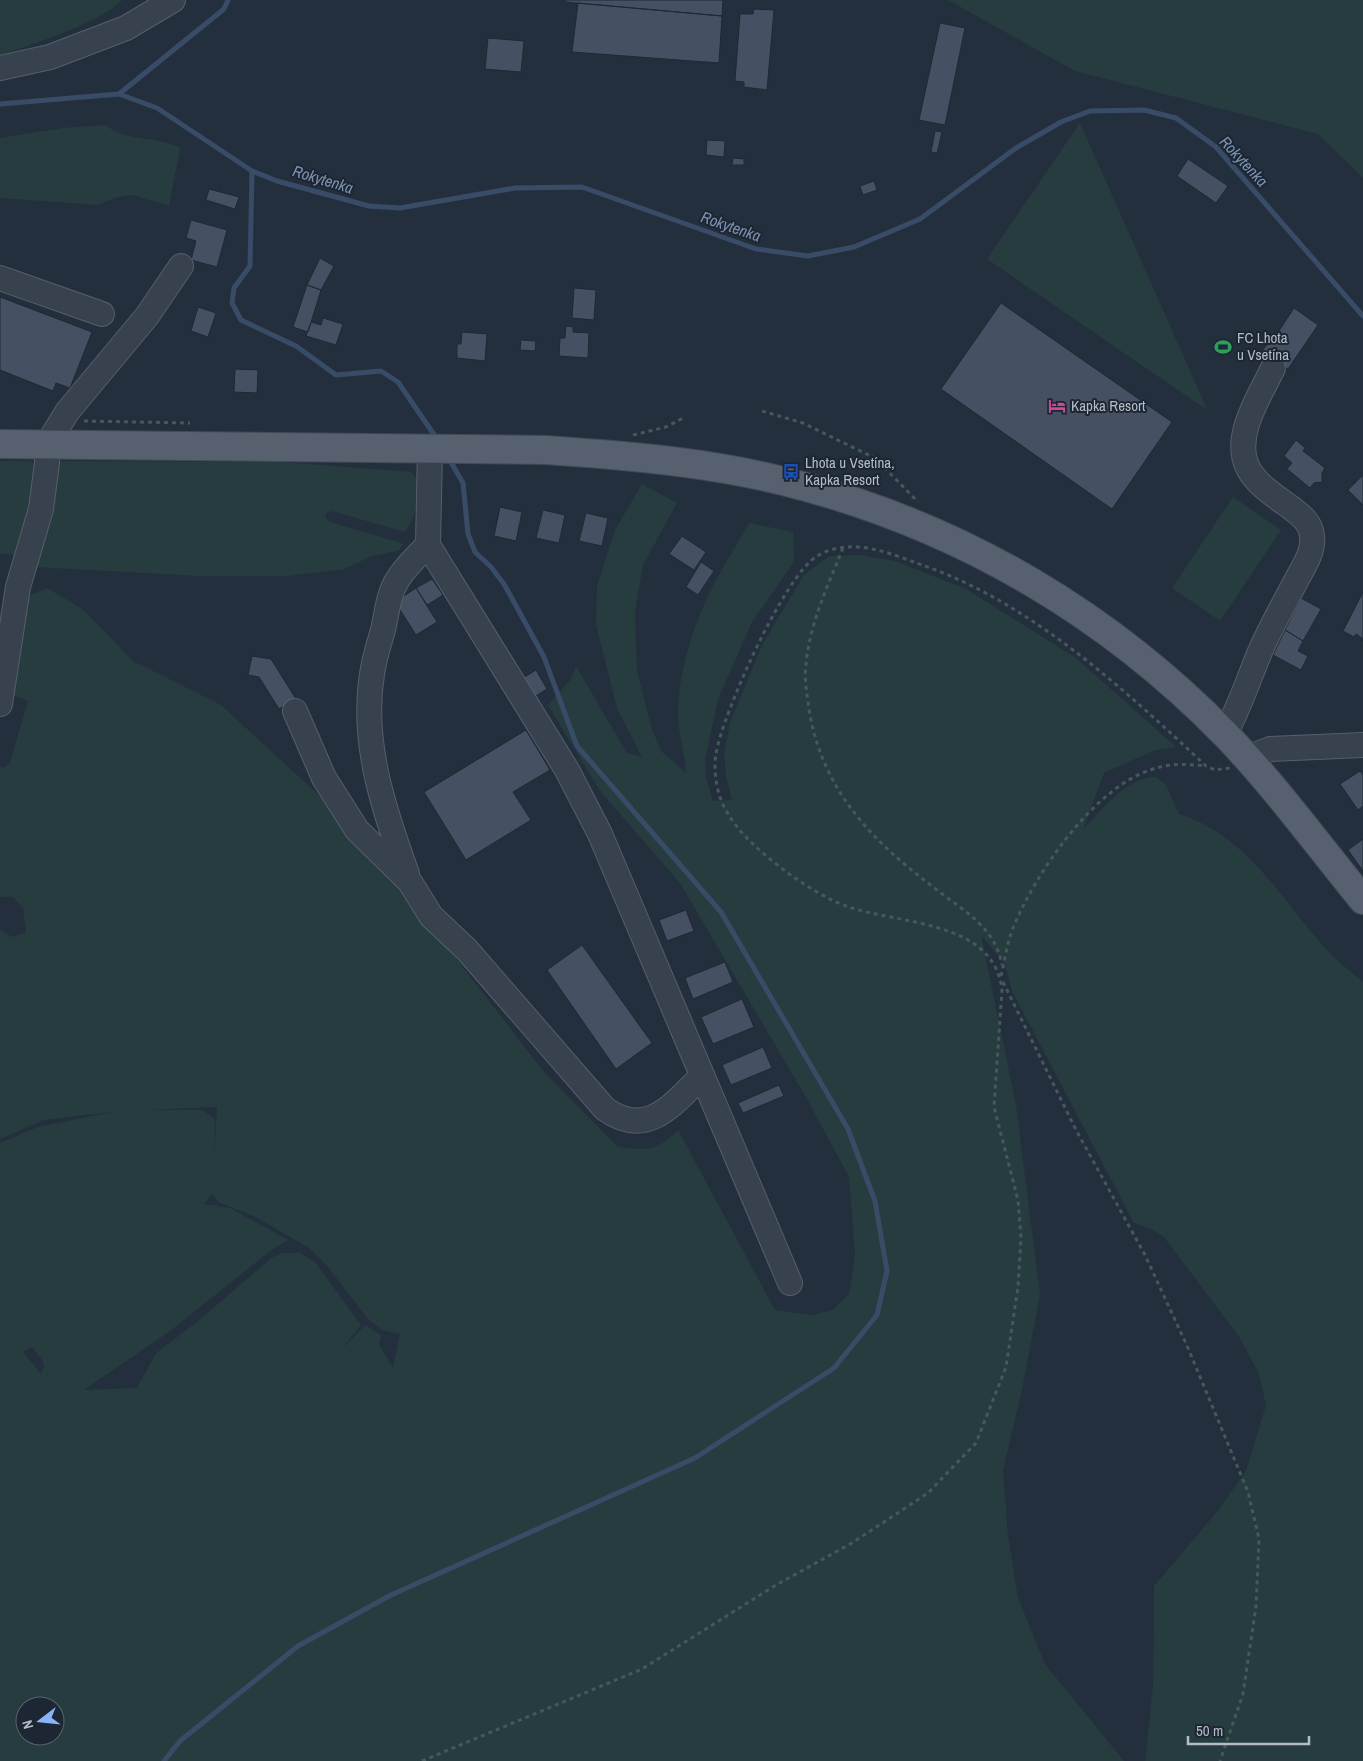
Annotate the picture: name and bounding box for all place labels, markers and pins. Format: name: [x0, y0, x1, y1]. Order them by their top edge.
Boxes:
place label: FC Lhota u Vsetína: [1237, 327, 1289, 365]
sports icon: FC Lhota u Vsetína: [1213, 337, 1233, 357]
place label: Kapka Resort: [1071, 395, 1146, 416]
hotel icon: Kapka Resort: [1047, 396, 1067, 416]
place label: Lhota u Vsetína, Kapka Resort: [805, 452, 895, 490]
bus stop icon: Lhota u Vsetína, Kapka Resort: [781, 462, 801, 482]

